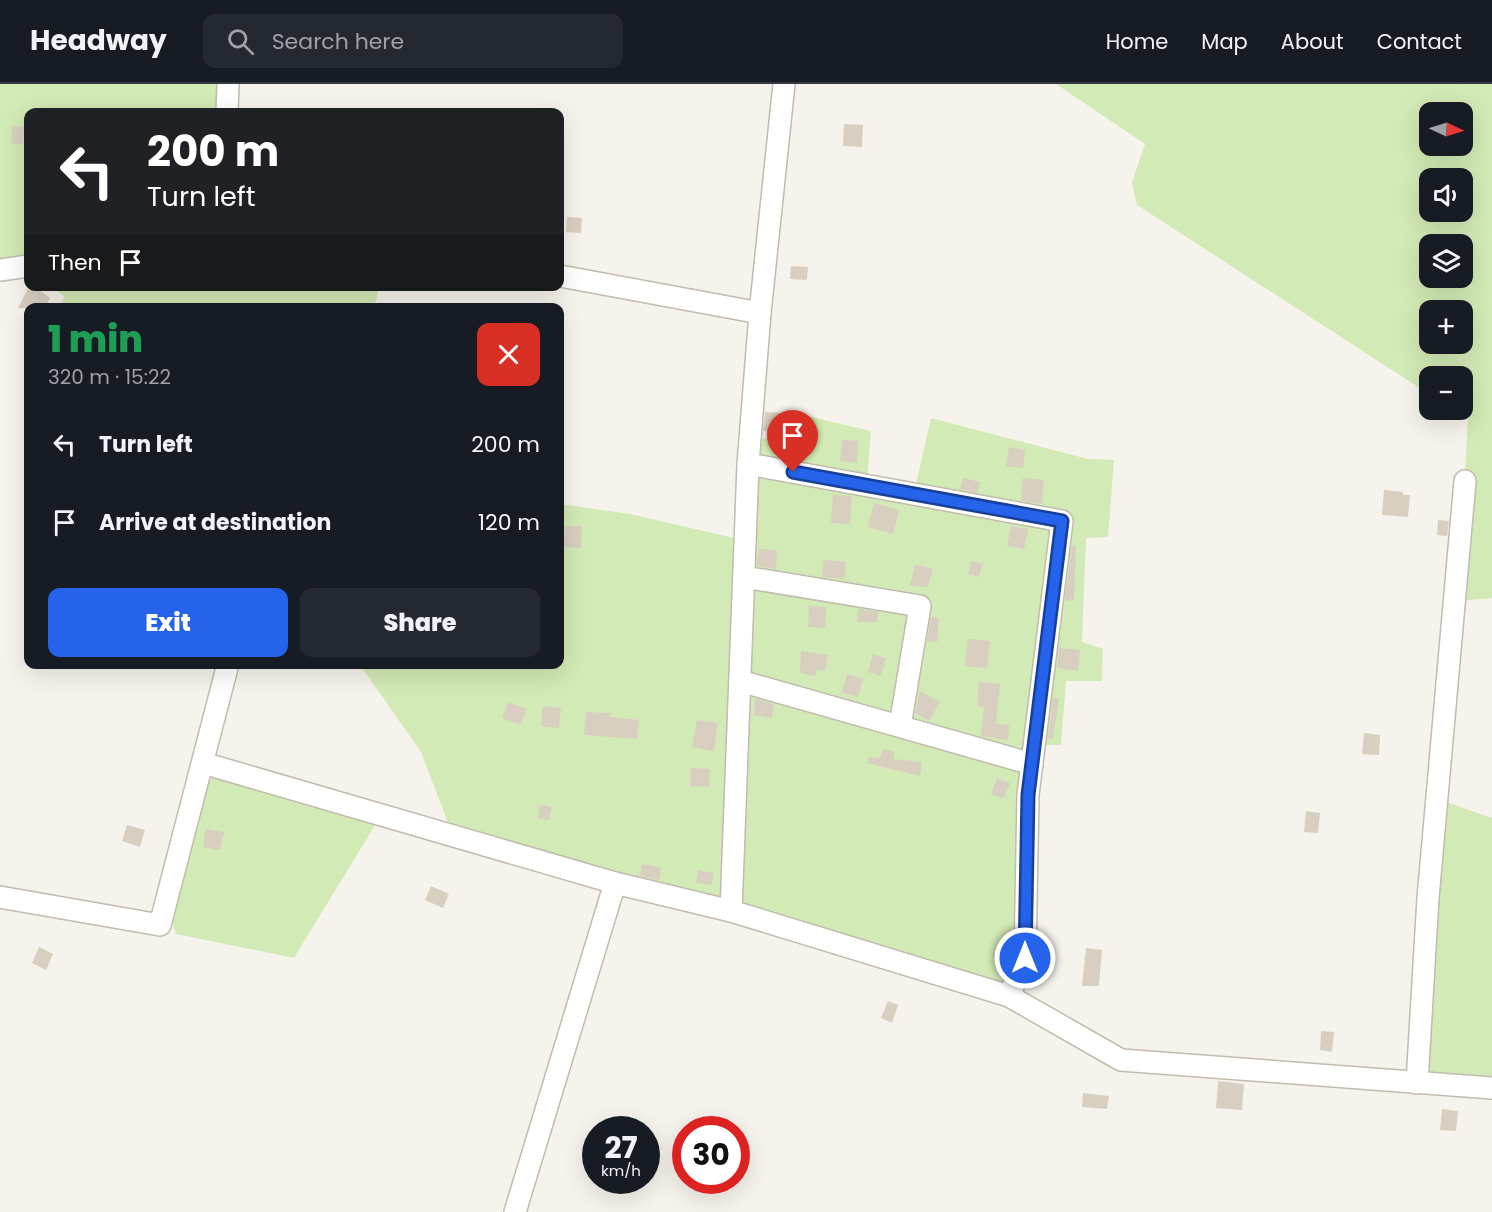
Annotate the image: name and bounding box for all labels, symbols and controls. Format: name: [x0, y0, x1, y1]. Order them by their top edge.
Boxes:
search box: [203, 14, 623, 68]
text: Headway: [30, 21, 167, 60]
icon: search: [224, 25, 257, 58]
text: Search here: [272, 26, 404, 57]
text: Home: [1106, 27, 1168, 56]
text: Map: [1201, 27, 1248, 56]
text: About: [1281, 27, 1344, 56]
text: Contact: [1377, 27, 1462, 56]
north arrow: [1419, 102, 1473, 156]
map controls: [1419, 102, 1473, 420]
text: 200 m: [147, 122, 279, 181]
icon: left: [48, 132, 126, 210]
button: sound: [1419, 168, 1473, 222]
text: Turn left: [147, 178, 256, 215]
button: layers: [1419, 234, 1473, 288]
icon: arrive: [114, 246, 147, 279]
text: Then: [48, 247, 102, 278]
button: +: [1419, 300, 1473, 354]
text: 1 min: [48, 314, 143, 365]
button: close: [477, 323, 540, 386]
text: 320 m · 15:22: [48, 363, 171, 391]
button: −: [1419, 366, 1473, 420]
pin: [767, 410, 818, 472]
icon: arrive: [776, 419, 809, 452]
icon: left: [48, 428, 81, 461]
text: Turn left: [99, 429, 193, 460]
text: 200 m: [471, 429, 540, 460]
icon: arrive: [48, 506, 81, 539]
text: Arrive at destination: [99, 507, 331, 538]
text: 120 m: [478, 507, 540, 538]
button: Exit: [48, 588, 288, 657]
button: Share: [300, 588, 540, 657]
position arrow: [993, 926, 1057, 990]
speed limit sign: 30: [672, 1116, 750, 1194]
text: 27: [604, 1126, 638, 1169]
text: km/h: [601, 1160, 641, 1181]

